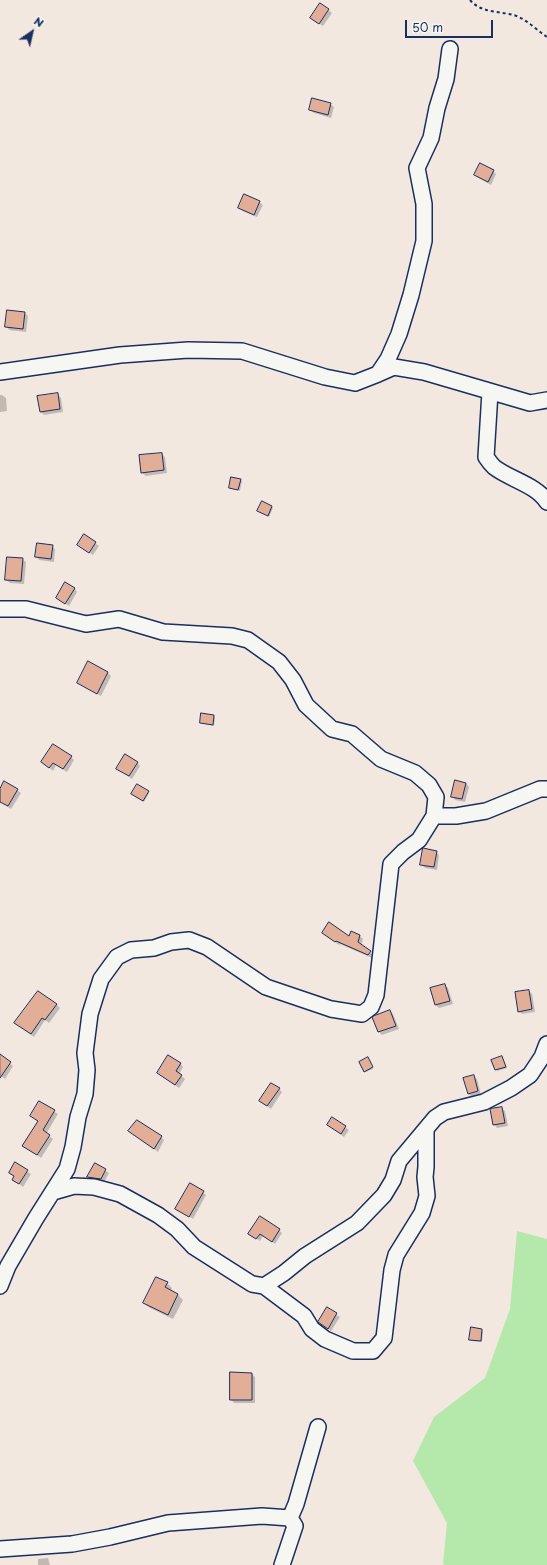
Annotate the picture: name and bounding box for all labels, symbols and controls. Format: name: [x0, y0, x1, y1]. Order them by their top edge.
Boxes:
north arrow: [12, 12, 52, 52]
text: N: [31, 12, 47, 31]
scale bar: [407, 12, 495, 38]
text: 50 m: [412, 18, 443, 36]

